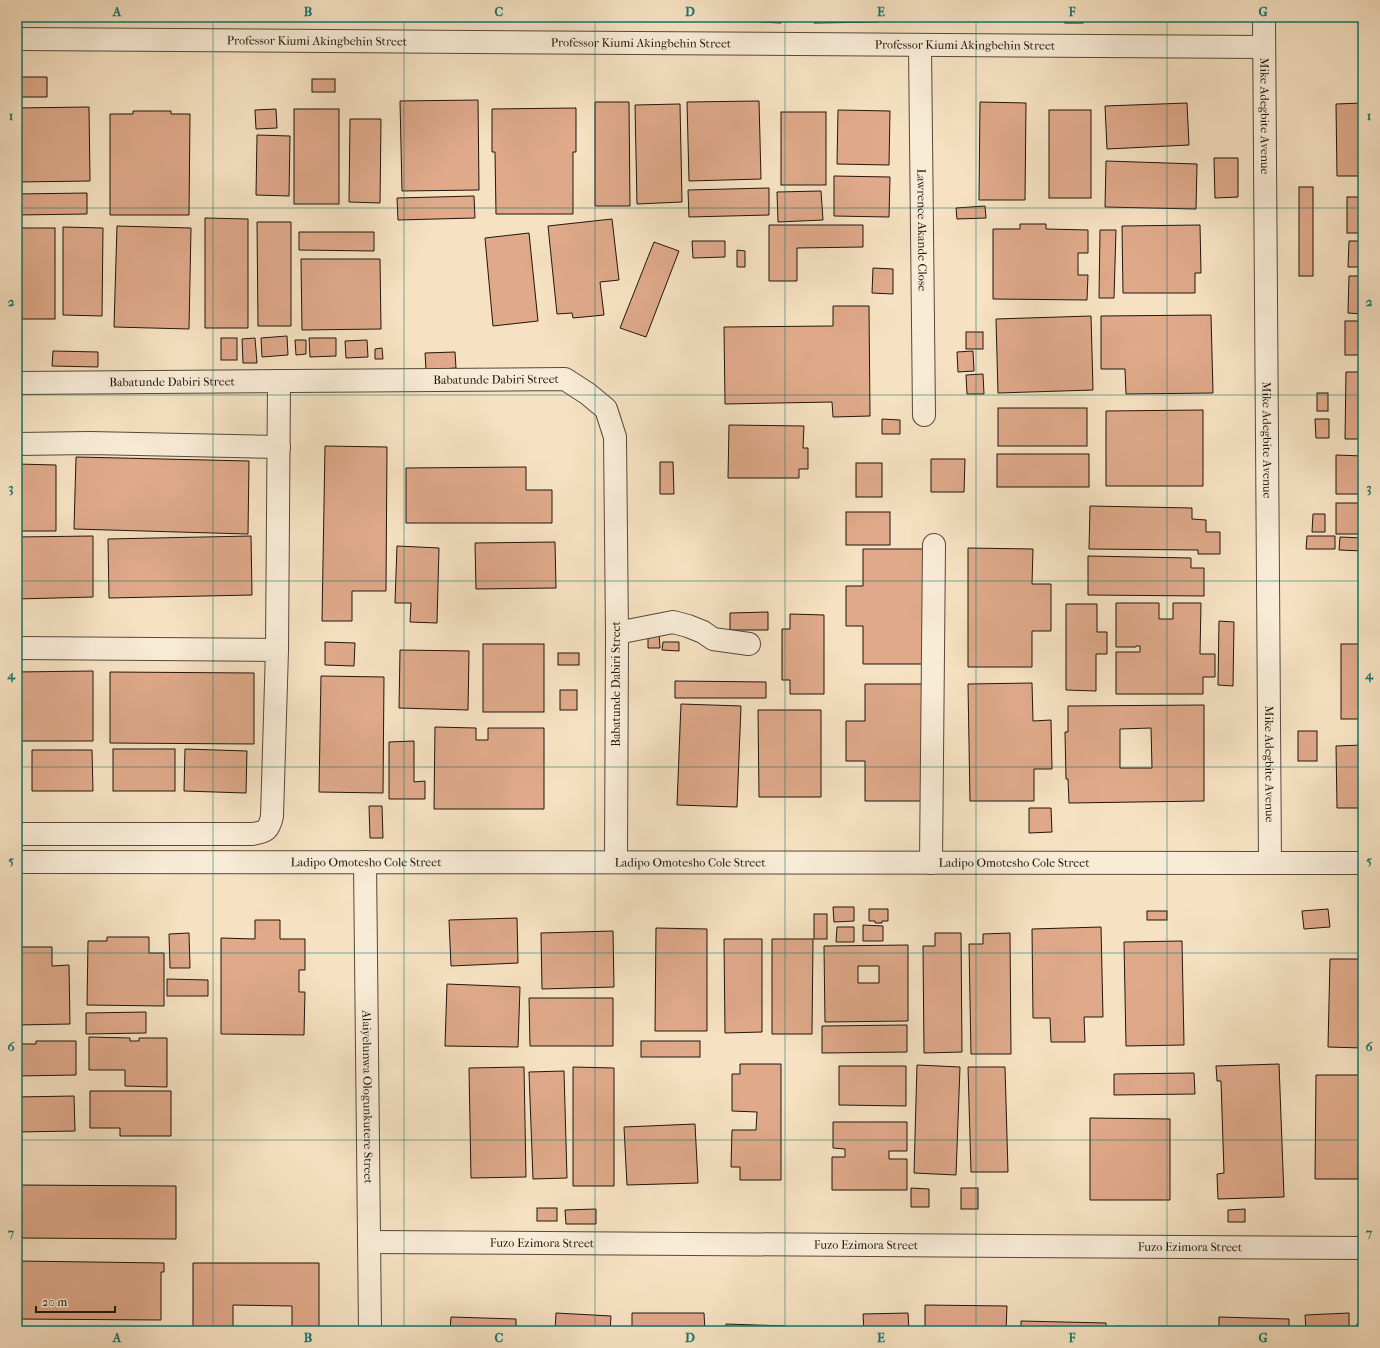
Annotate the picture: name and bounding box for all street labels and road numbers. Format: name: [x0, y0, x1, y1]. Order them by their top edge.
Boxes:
street label: Professor Kiumi Akingbehin Street: [227, 33, 408, 49]
street label: Professor Kiumi Akingbehin Street: [551, 35, 732, 51]
street label: Professor Kiumi Akingbehin Street: [875, 38, 1056, 53]
street label: Mike Adegbite Avenue: [1257, 57, 1272, 175]
street label: Lawrence Akande Close: [914, 169, 930, 291]
street label: Babatunde Dabiri Street: [433, 372, 560, 387]
street label: Babatunde Dabiri Street: [109, 374, 236, 389]
street label: Mike Adegbite Avenue: [1260, 381, 1274, 499]
street label: Babatunde Dabiri Street: [609, 621, 623, 747]
street label: Mike Adegbite Avenue: [1262, 705, 1277, 823]
street label: Ladipo Omotesho Cole Street: [290, 855, 442, 869]
street label: Ladipo Omotesho Cole Street: [614, 855, 766, 870]
street label: Ladipo Omotesho Cole Street: [938, 856, 1090, 870]
street label: Alaiyelunwa Ologunkutere Street: [360, 1009, 375, 1184]
street label: Fuzo Ezimora Street: [490, 1236, 595, 1250]
street label: Fuzo Ezimora Street: [814, 1238, 919, 1252]
street label: Fuzo Ezimora Street: [1138, 1240, 1243, 1254]

